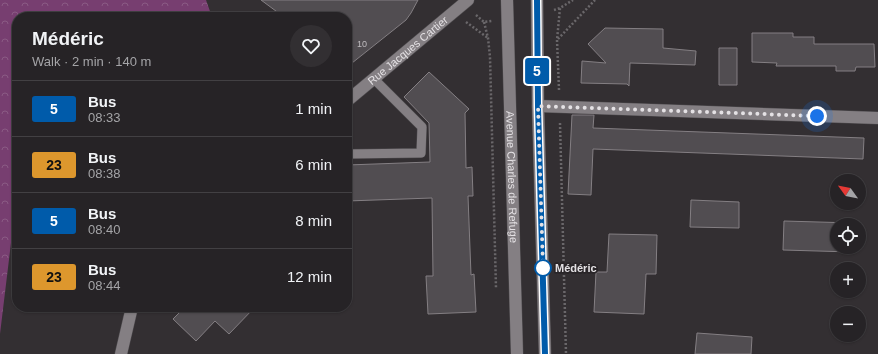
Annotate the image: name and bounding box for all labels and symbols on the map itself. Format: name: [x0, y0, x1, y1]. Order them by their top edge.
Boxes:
street label: Rue Jacques Cartier: [365, 13, 450, 87]
house number: 10: [357, 39, 367, 49]
line badge: 5: [524, 58, 550, 84]
your location: [807, 106, 827, 126]
street label: Avenue Charles de Refuge: [504, 111, 520, 243]
north arrow: [830, 174, 866, 210]
marker: Médéric: [534, 259, 552, 277]
place label: Médéric: [555, 262, 597, 274]

